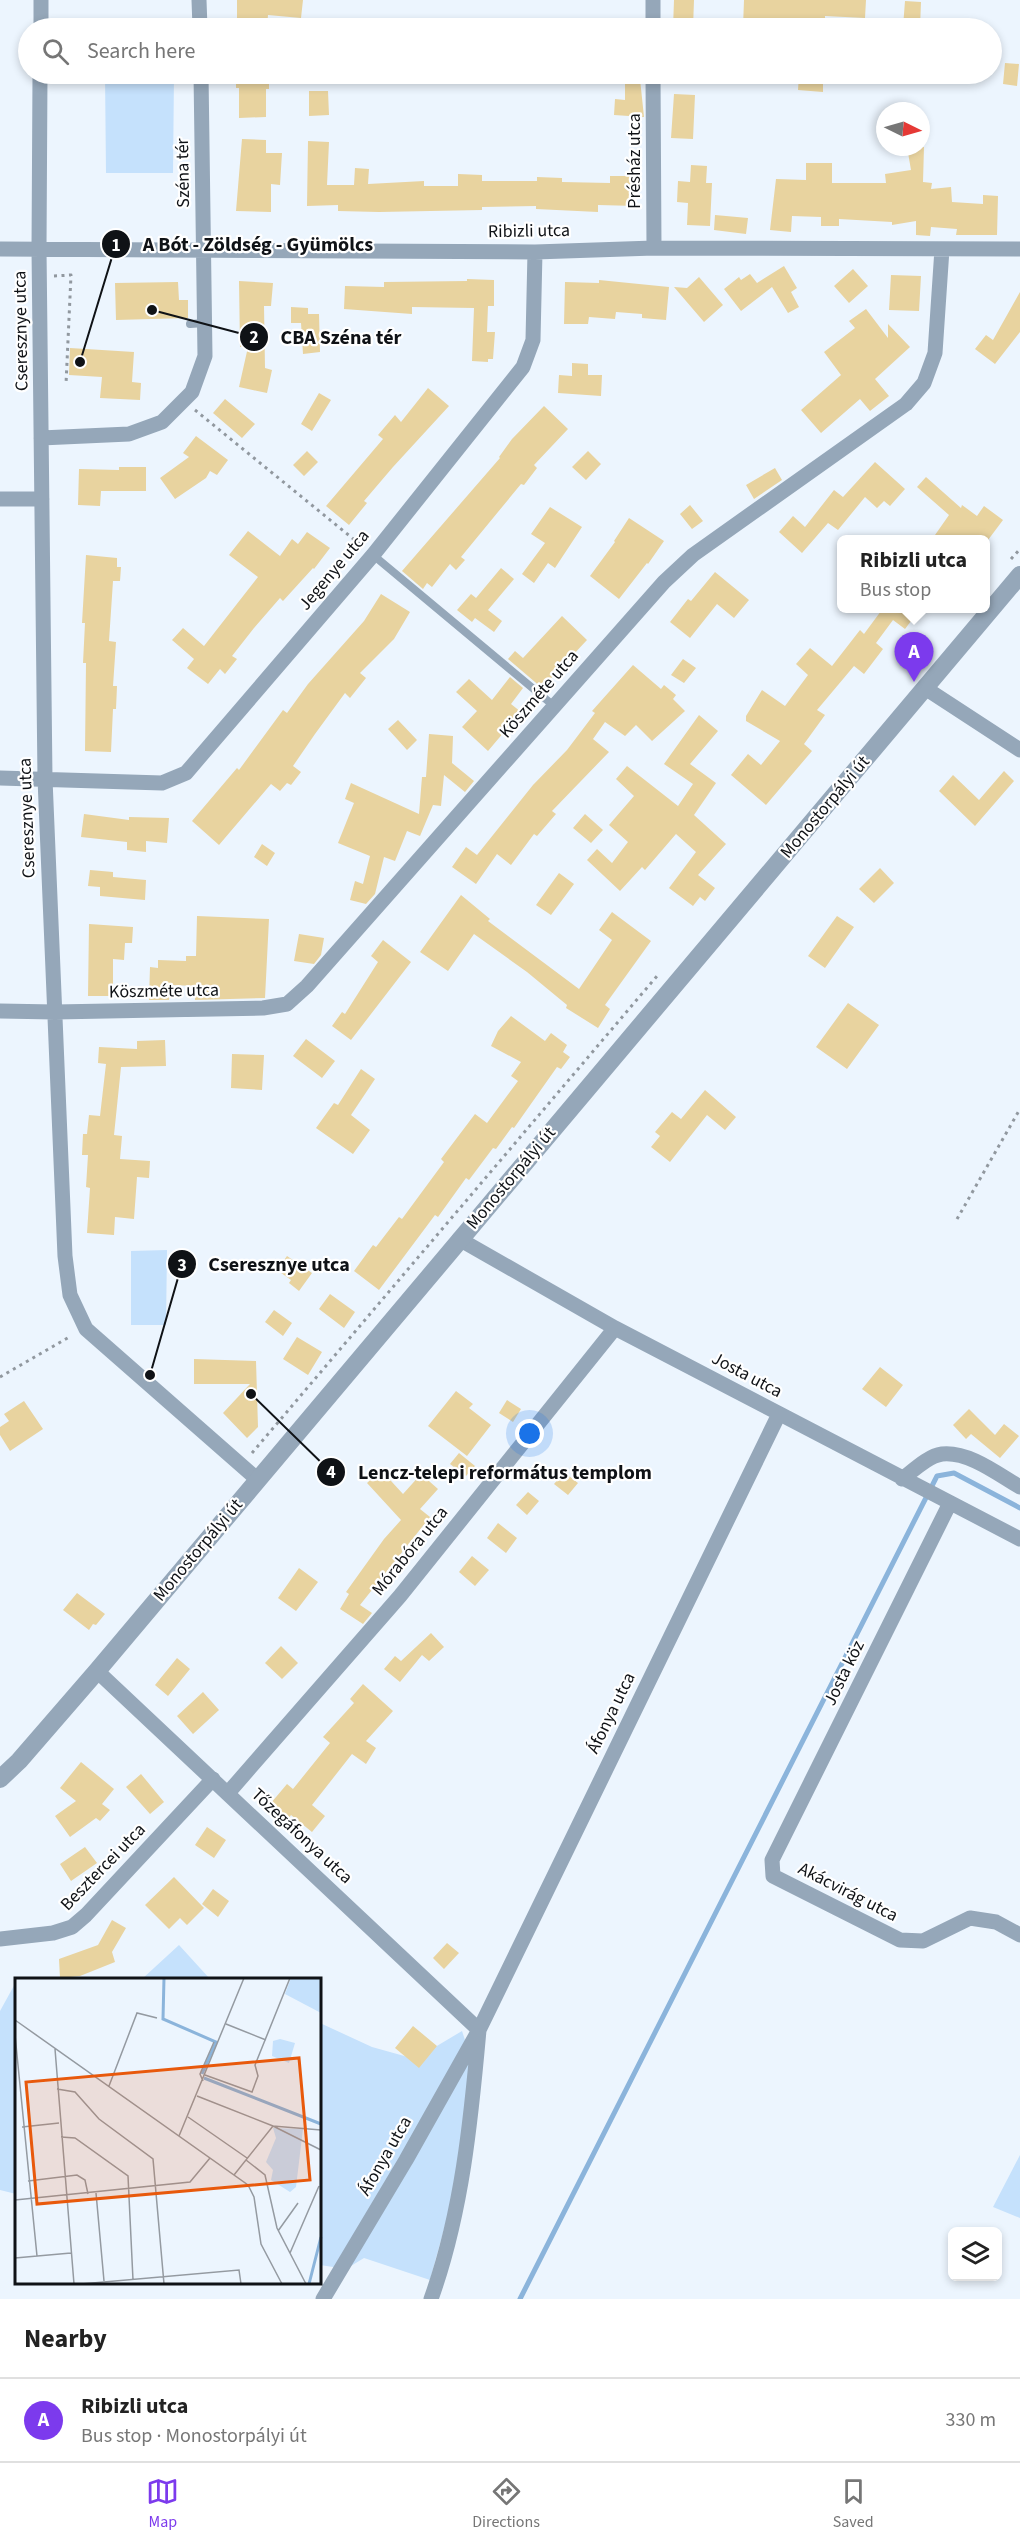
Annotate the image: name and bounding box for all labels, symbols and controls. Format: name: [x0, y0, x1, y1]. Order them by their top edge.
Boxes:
search box: [18, 18, 1002, 84]
icon: search: [39, 35, 72, 68]
text: Search here: [87, 35, 195, 67]
north arrow: [876, 102, 930, 156]
street label: Présház utca: [622, 113, 647, 209]
street label: Széna tér: [170, 137, 196, 208]
street label: Ribizli utca: [488, 218, 570, 244]
callout: A Bót - Zöldség - Gyümölcs: [101, 225, 385, 263]
text: A Bót - Zöldség - Gyümölcs: [142, 231, 373, 259]
text: 1: [111, 233, 121, 258]
street label: Cseresznye utca: [7, 271, 35, 391]
callout: CBA Széna tér: [239, 318, 413, 356]
text: CBA Széna tér: [281, 324, 402, 352]
text: 2: [249, 325, 259, 350]
street label: Jegenye utca: [293, 524, 375, 616]
popup: [837, 535, 990, 613]
text: Ribizli utca: [860, 544, 967, 576]
text: Bus stop: [860, 576, 931, 604]
pin: A: [894, 632, 934, 682]
street label: Köszméte utca: [493, 644, 585, 744]
street label: Monostorpályi út: [775, 750, 875, 864]
street label: Cseresznye utca: [12, 757, 42, 879]
street label: Köszméte utca: [109, 978, 219, 1004]
street label: Monostorpályi út: [461, 1121, 561, 1235]
callout: Cseresznye utca: [167, 1245, 362, 1283]
text: Cseresznye utca: [208, 1251, 350, 1279]
text: 3: [177, 1253, 187, 1278]
street label: Josta utca: [707, 1346, 787, 1404]
your location: [515, 1419, 544, 1448]
callout: Lencz-telepi református templom: [316, 1453, 664, 1491]
text: Lencz-telepi református templom: [358, 1459, 652, 1487]
text: 4: [326, 1460, 336, 1485]
street label: Monostorpályi út: [148, 1493, 248, 1607]
street label: Mórabóra utca: [366, 1501, 454, 1601]
street label: Josta köz: [817, 1636, 871, 1710]
street label: Áfonya utca: [581, 1668, 641, 1758]
street label: Tőzegáfonya utca: [246, 1782, 358, 1890]
street label: Besztercei utca: [55, 1818, 151, 1916]
street label: Akácvirág utca: [794, 1856, 902, 1928]
inset map: [15, 1978, 321, 2284]
street label: Áfonya utca: [352, 2112, 418, 2200]
map controls: [948, 2227, 1002, 2281]
button: layers: [948, 2227, 1002, 2281]
text: Nearby: [24, 2320, 107, 2357]
text: Ribizli utca: [81, 2390, 188, 2422]
text: A: [38, 2406, 49, 2434]
text: 330 m: [946, 2406, 996, 2434]
text: Bus stop · Monostorpályi út: [81, 2422, 307, 2450]
tab: Map: [146, 2475, 179, 2533]
tab: Directions: [472, 2475, 540, 2533]
tab: Saved: [833, 2475, 874, 2533]

